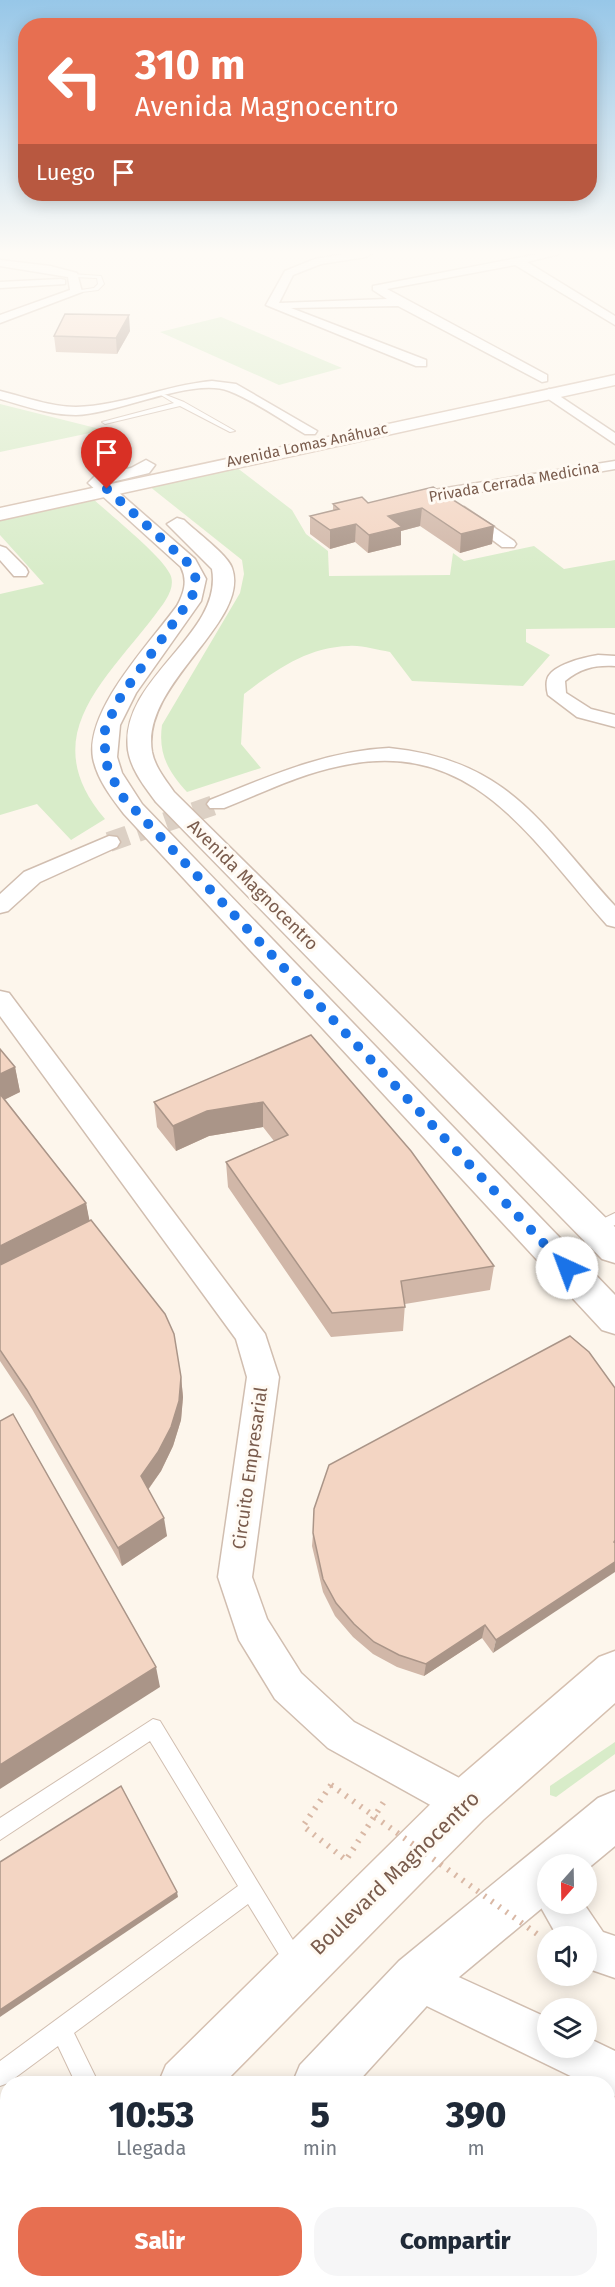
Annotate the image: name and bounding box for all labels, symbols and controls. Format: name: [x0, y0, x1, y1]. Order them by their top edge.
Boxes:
text: 310 m: [135, 40, 245, 90]
icon: left: [36, 42, 114, 120]
text: Avenida Magnocentro: [135, 91, 399, 123]
icon: arrive: [107, 156, 140, 189]
text: Luego: [36, 159, 95, 186]
street label: Avenida Lomas Anáhuac: [225, 419, 389, 471]
pin: [81, 427, 132, 489]
icon: arrive: [90, 436, 123, 469]
street label: Privada Cerrada Medicina: [427, 458, 601, 506]
street label: Avenida Magnocentro: [183, 815, 323, 955]
position arrow: [535, 1236, 599, 1300]
street label: Circuito Empresarial: [228, 1385, 272, 1551]
street label: Boulevard Magnocentro: [305, 1785, 485, 1961]
north arrow: [537, 1854, 597, 1914]
map controls: [537, 1854, 597, 2058]
button: sound: [537, 1926, 597, 1986]
button: layers: [537, 1998, 597, 2058]
text: 10:53: [109, 2093, 194, 2137]
text: 5: [310, 2093, 330, 2137]
text: 390: [446, 2093, 506, 2137]
text: Llegada: [116, 2136, 186, 2160]
text: min: [303, 2136, 337, 2160]
text: m: [468, 2136, 485, 2160]
button: Salir: [18, 2207, 302, 2276]
button: Compartir: [314, 2207, 597, 2276]

